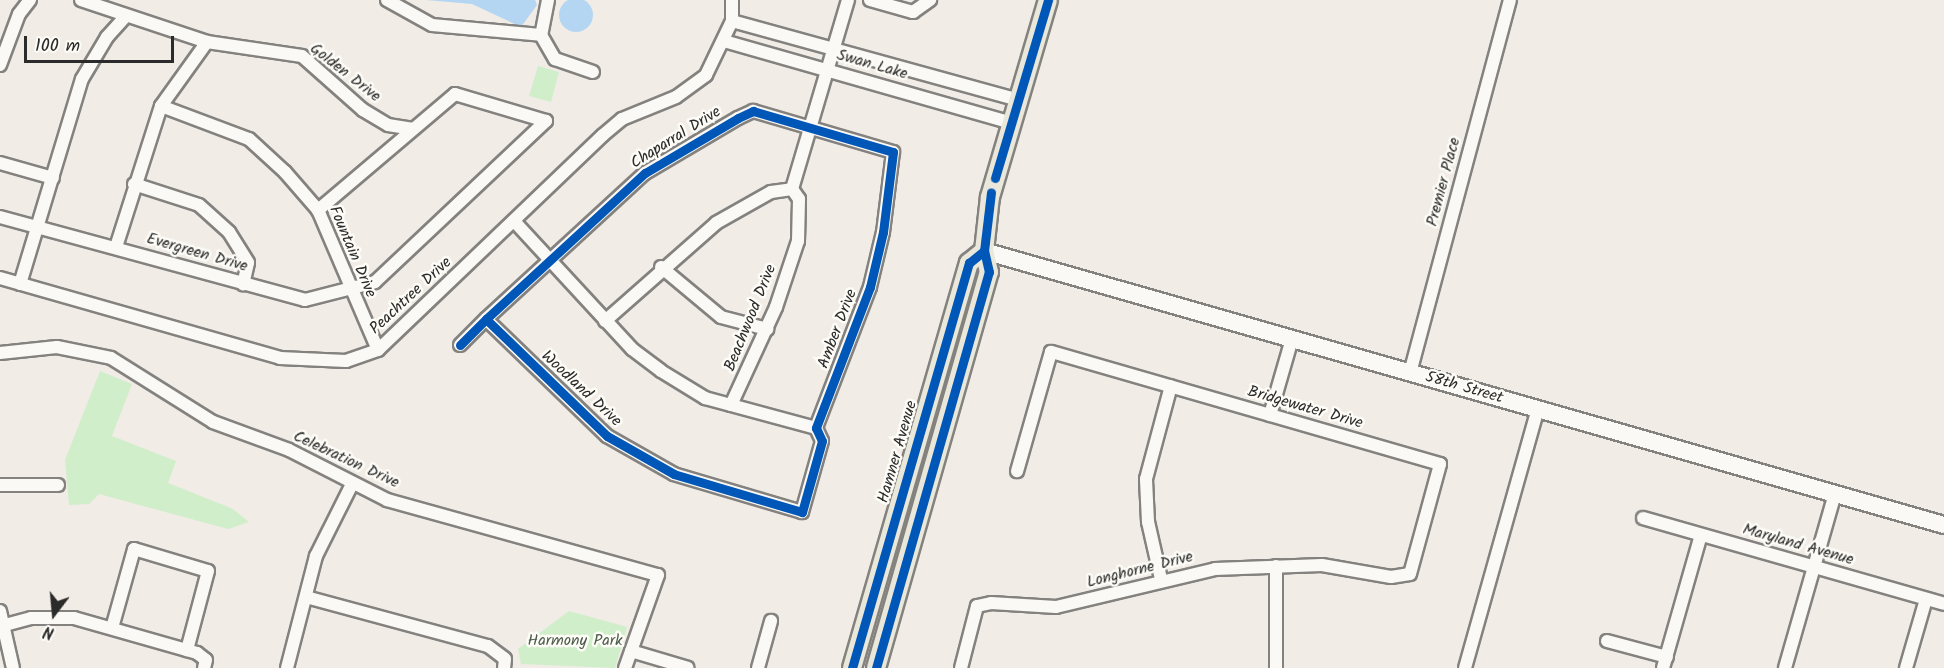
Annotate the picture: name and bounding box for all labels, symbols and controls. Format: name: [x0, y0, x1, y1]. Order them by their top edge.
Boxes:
scale bar: [27, 24, 177, 62]
text: 100 m: [35, 32, 80, 61]
street label: Golden Drive: [306, 39, 384, 107]
street label: Swan Lake: [834, 46, 910, 84]
street label: Chaparral Drive: [627, 103, 725, 173]
street label: Premier Place: [1423, 136, 1465, 228]
street label: Fountain Drive: [324, 203, 380, 301]
street label: Evergreen Drive: [144, 229, 250, 277]
street label: Peachtree Drive: [366, 253, 456, 339]
street label: Beachwood Drive: [721, 262, 781, 374]
street label: Amber Drive: [814, 287, 862, 371]
street label: Woodland Drive: [537, 347, 625, 431]
street label: 58th Street: [1423, 368, 1505, 408]
street label: Bridgewater Drive: [1245, 382, 1365, 434]
street label: Hamner Avenue: [874, 399, 922, 505]
street label: Celebration Drive: [290, 427, 402, 493]
street label: Maryland Avenue: [1740, 520, 1856, 570]
street label: Longhorne Drive: [1085, 548, 1195, 592]
north arrow: [24, 584, 84, 644]
text: N: [41, 618, 57, 645]
park label: Harmony Park: [528, 631, 622, 651]

